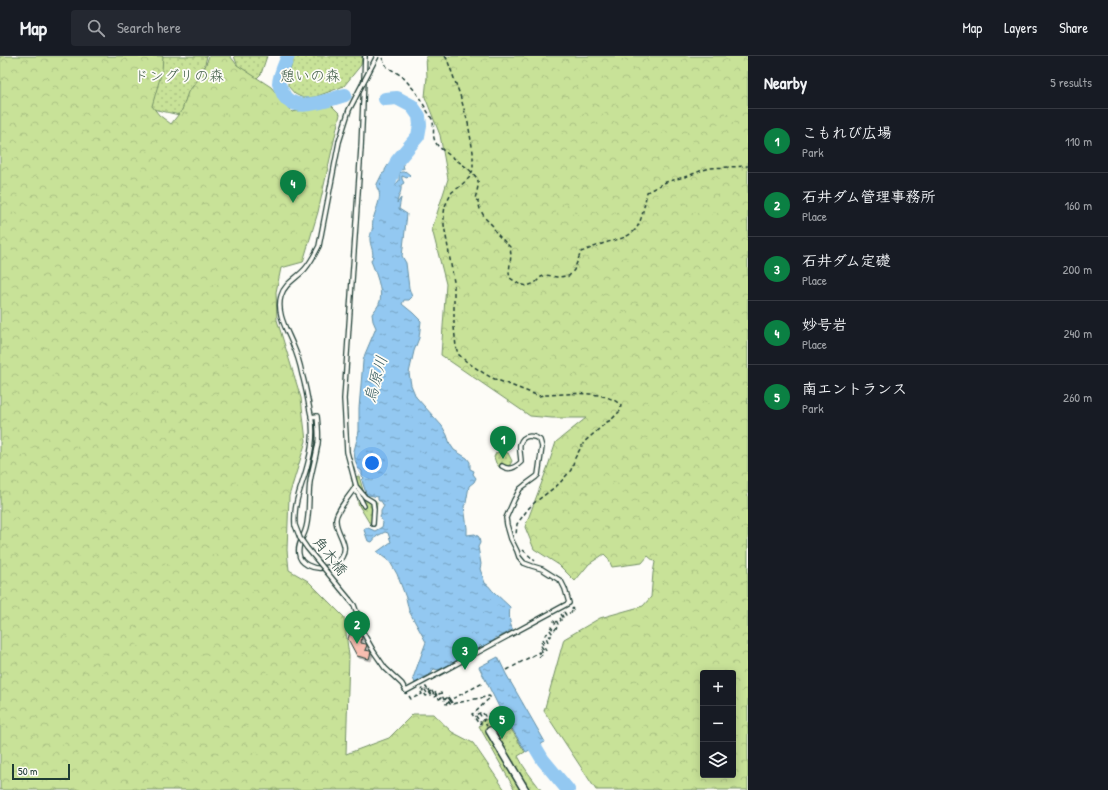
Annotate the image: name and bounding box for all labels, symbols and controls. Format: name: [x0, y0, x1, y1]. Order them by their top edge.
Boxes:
search box: [71, 10, 351, 46]
text: Map: [20, 15, 47, 41]
icon: search: [85, 17, 107, 39]
text: Search here: [117, 17, 181, 38]
text: Map: [962, 18, 982, 37]
text: Layers: [1004, 18, 1037, 37]
text: Share: [1059, 18, 1088, 37]
park label: ドングリの森: [134, 65, 224, 86]
park label: 憩いの森: [280, 65, 340, 86]
text: Nearby: [764, 71, 807, 94]
text: 5 results: [1050, 73, 1092, 91]
text: こもれび広場: [802, 122, 892, 143]
text: 1: [775, 132, 779, 150]
text: 110 m: [1065, 132, 1092, 150]
text: Park: [802, 143, 824, 161]
pin: 4: [280, 170, 306, 203]
text: 石井ダム管理事務所: [802, 186, 936, 207]
text: 2: [774, 196, 780, 214]
text: 160 m: [1064, 196, 1092, 214]
text: Place: [802, 207, 827, 225]
text: 石井ダム定礎: [802, 250, 891, 271]
text: 3: [774, 260, 780, 278]
text: 200 m: [1062, 260, 1092, 278]
text: Place: [802, 271, 827, 289]
text: 妙号岩: [802, 314, 847, 335]
text: 4: [775, 324, 779, 342]
text: 240 m: [1063, 324, 1092, 342]
text: Place: [802, 335, 827, 353]
water label: 烏原川: [358, 353, 392, 405]
text: 南エントランス: [802, 378, 907, 399]
text: 5: [774, 388, 780, 406]
text: 260 m: [1063, 388, 1092, 406]
text: Park: [802, 399, 824, 417]
pin: 1: [490, 426, 516, 459]
your location: [362, 453, 382, 473]
street label: 角木橋: [308, 532, 353, 580]
pin: 2: [344, 611, 370, 644]
pin: 3: [452, 637, 478, 670]
map controls: [700, 670, 736, 778]
button: +: [700, 670, 736, 706]
pin: 5: [489, 706, 515, 739]
button: −: [700, 706, 736, 742]
button: layers: [700, 742, 736, 778]
scale bar: [12, 762, 70, 781]
text: 50 m: [18, 764, 38, 778]

